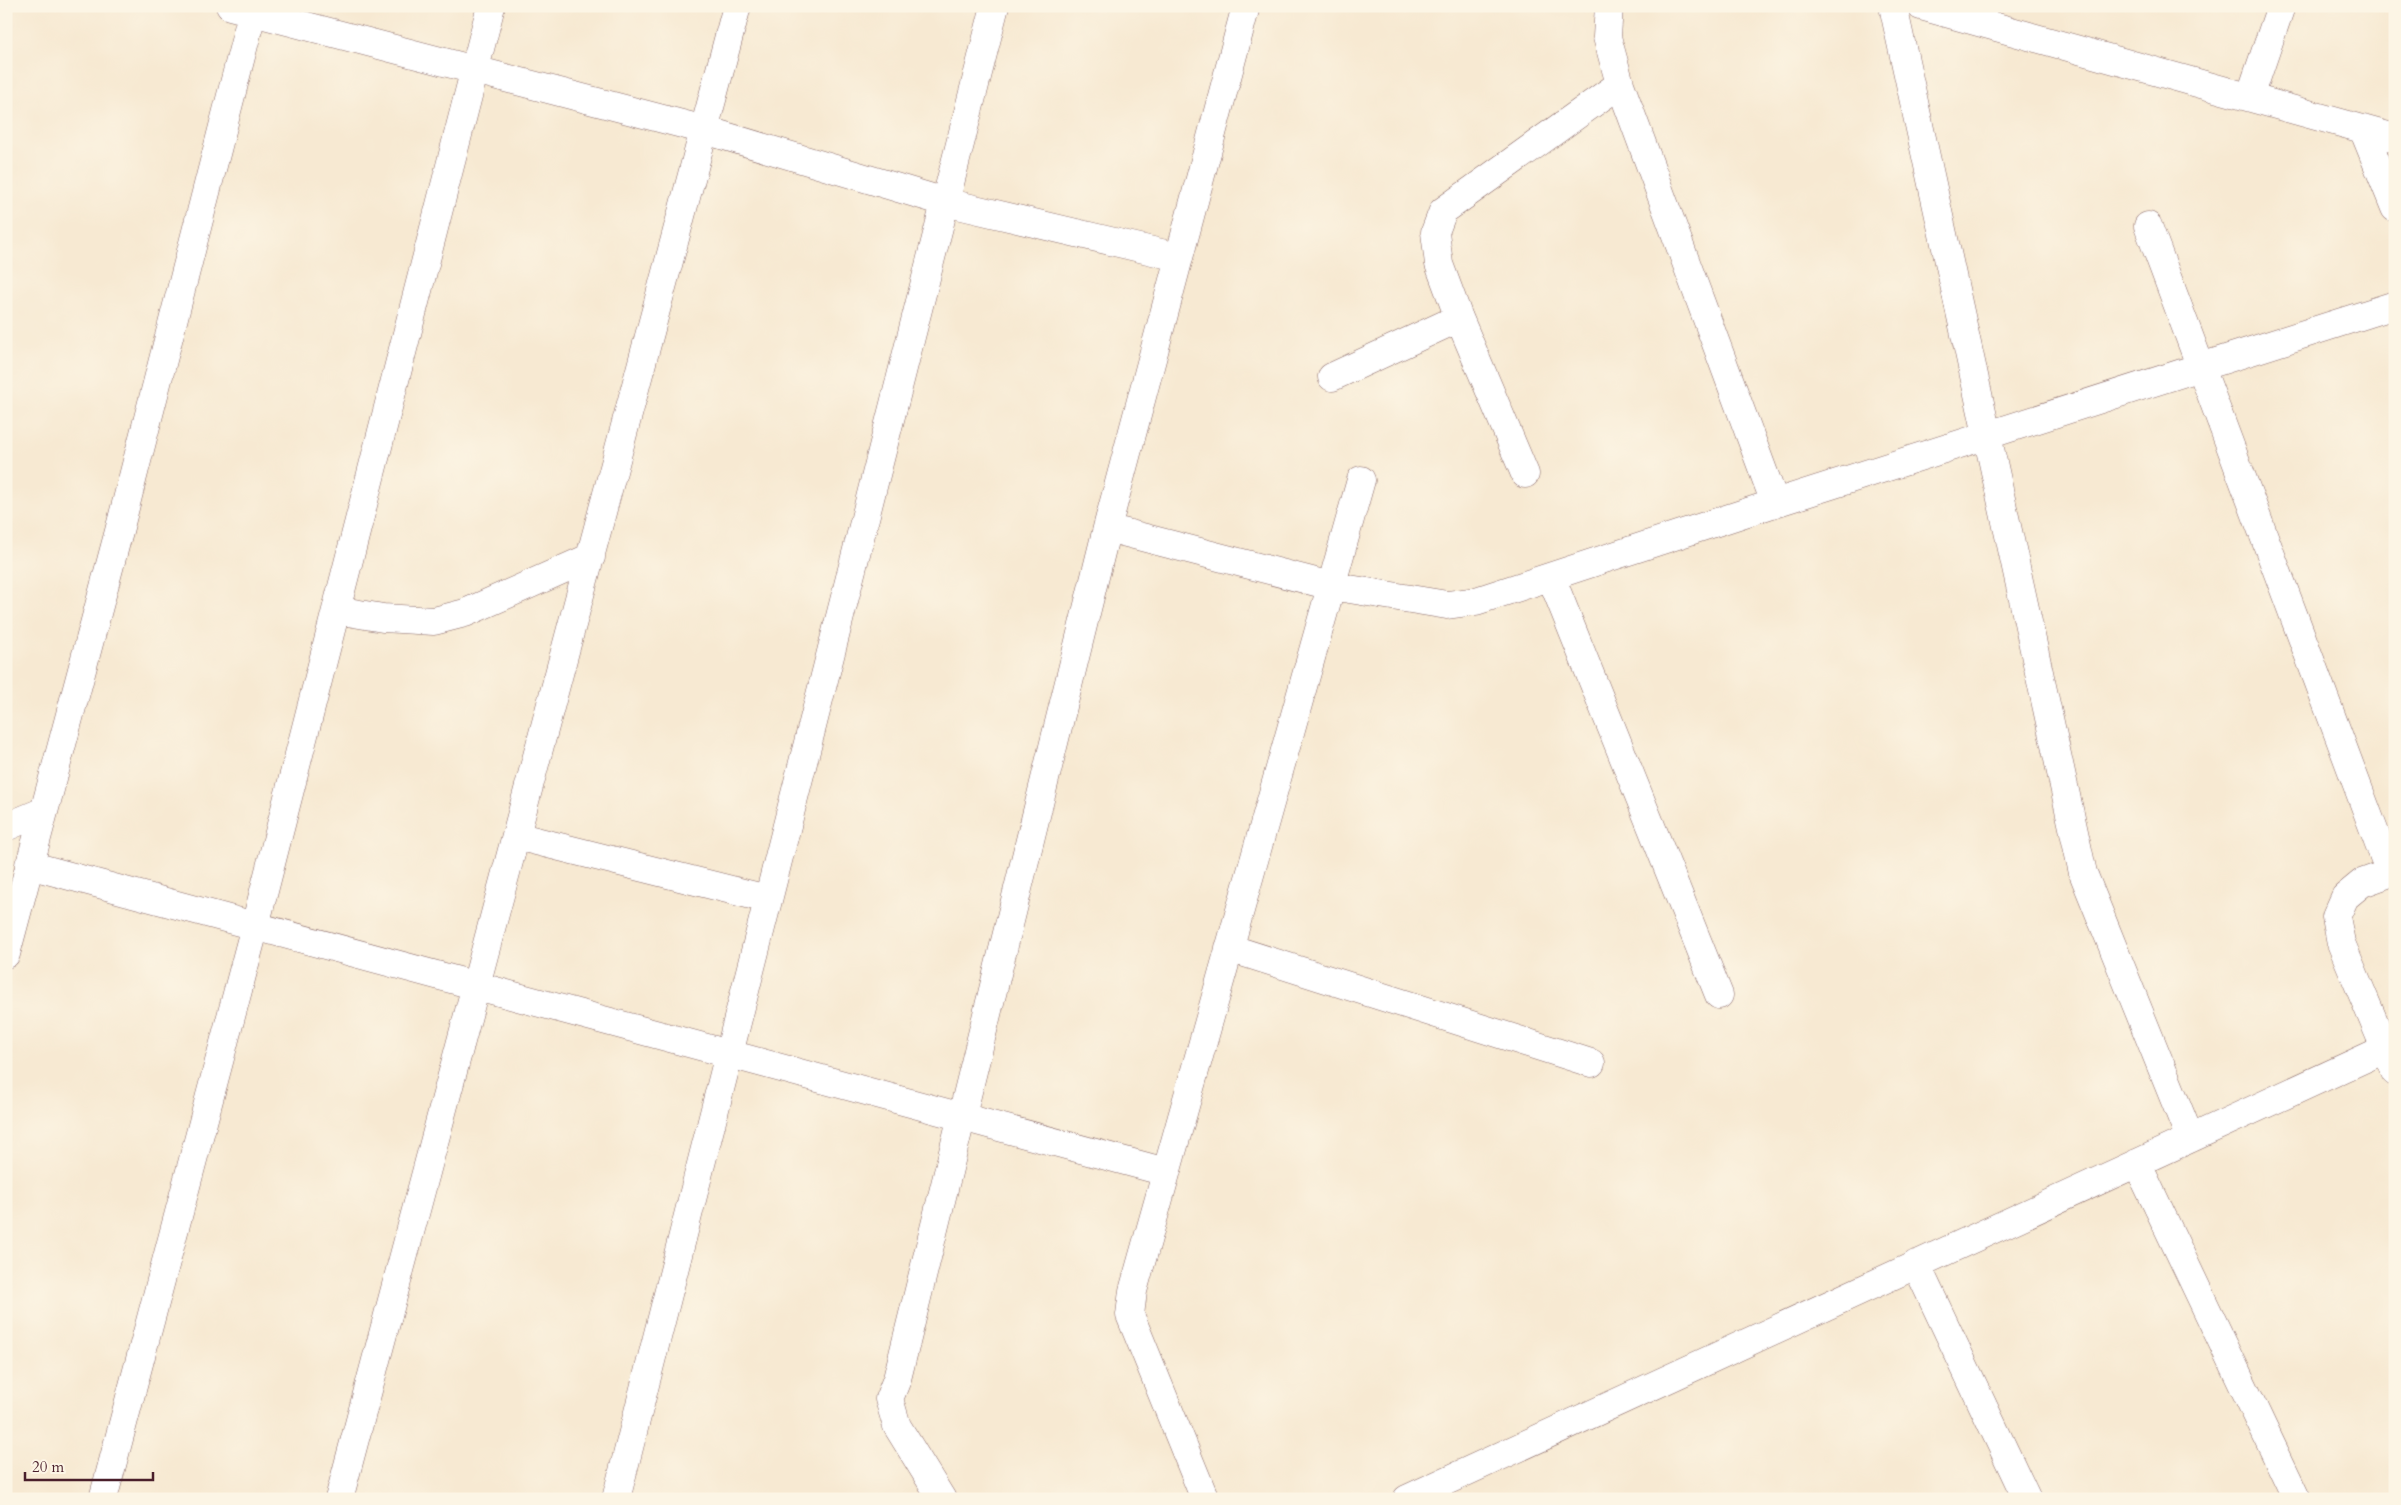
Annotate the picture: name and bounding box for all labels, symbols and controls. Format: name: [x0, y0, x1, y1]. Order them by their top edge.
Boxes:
scale bar: [25, 1450, 152, 1482]
text: 20 m: [32, 1457, 64, 1477]

